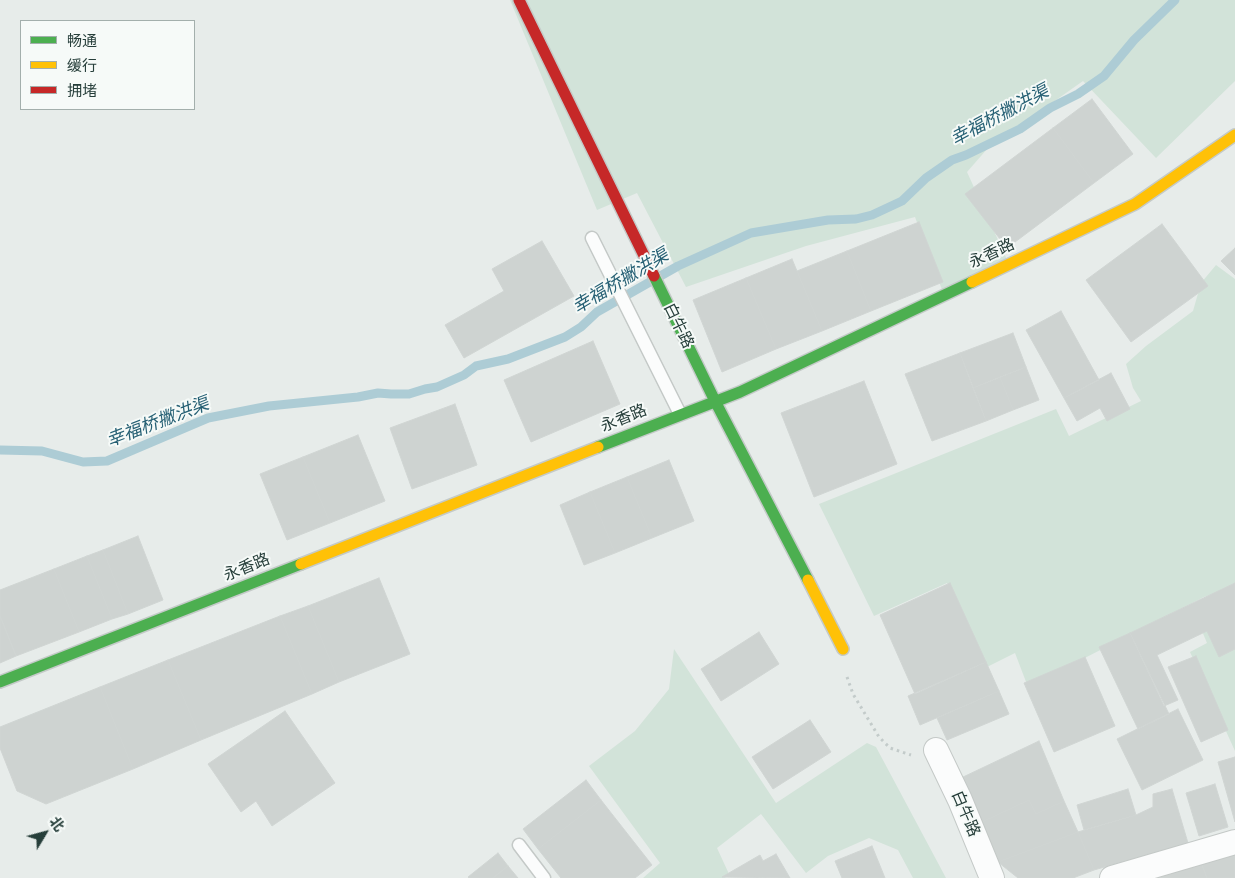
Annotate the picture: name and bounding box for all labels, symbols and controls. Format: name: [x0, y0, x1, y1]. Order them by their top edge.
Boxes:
legend: [20, 20, 195, 110]
text: 畅通: [67, 32, 97, 50]
text: 缓行: [67, 57, 97, 75]
water label: 幸福桥撇洪渠: [947, 81, 1053, 151]
text: 拥堵: [67, 82, 97, 100]
street label: 永香路: [966, 235, 1018, 273]
water label: 幸福桥撇洪渠: [569, 245, 673, 319]
street label: 白牛路: [659, 300, 697, 352]
water label: 幸福桥撇洪渠: [104, 394, 212, 452]
street label: 永香路: [598, 401, 650, 437]
street label: 永香路: [221, 550, 273, 586]
street label: 白牛路: [947, 788, 983, 840]
north arrow: [20, 808, 70, 858]
text: 北: [46, 814, 68, 834]

